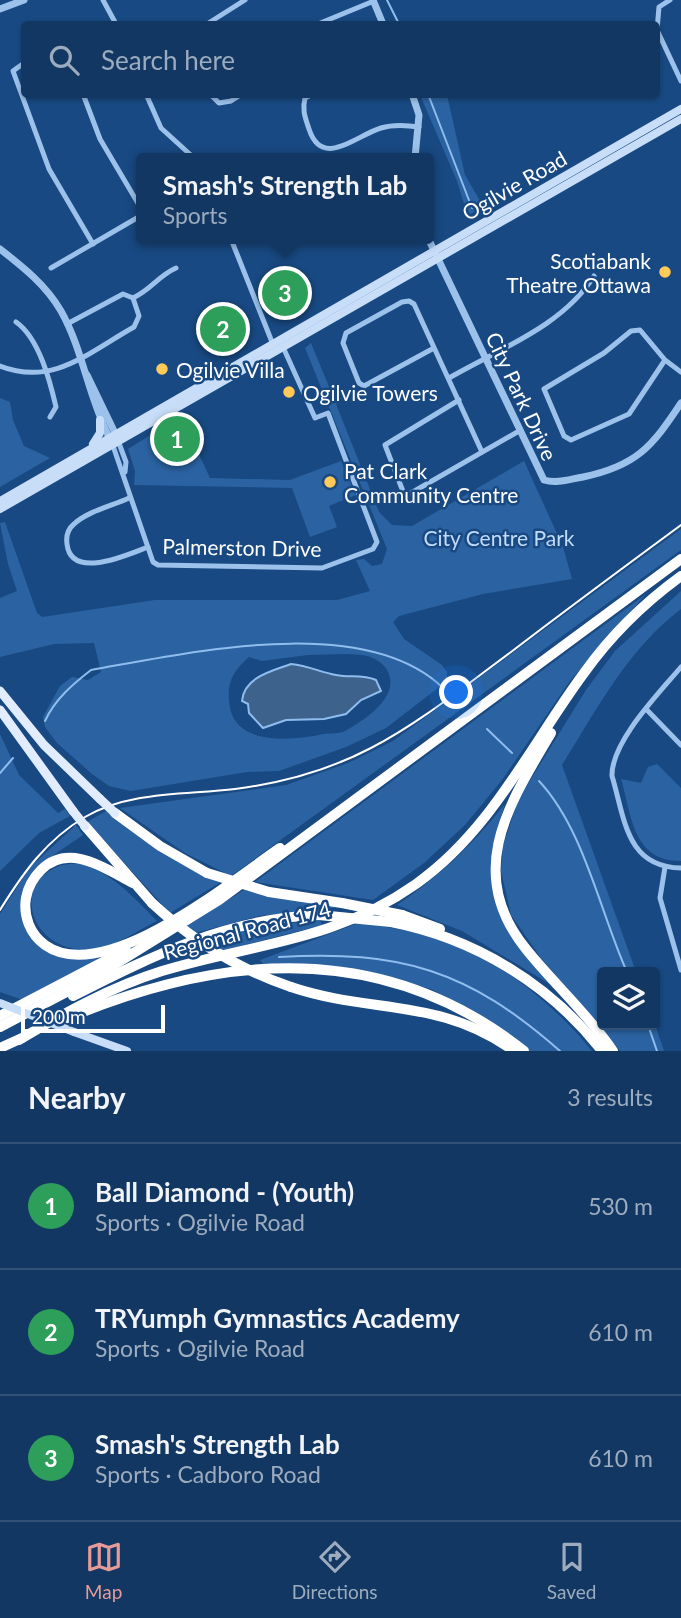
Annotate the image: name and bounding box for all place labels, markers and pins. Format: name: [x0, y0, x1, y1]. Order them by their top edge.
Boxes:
place label: Scotiabank Theatre Ottawa: [506, 248, 651, 297]
marker: Scotiabank Theatre Ottawa: [657, 264, 673, 280]
pin: 3: [262, 267, 308, 319]
pin: 2: [200, 303, 246, 355]
place label: Ogilvie Villa: [176, 357, 285, 382]
marker: Ogilvie Villa: [154, 361, 170, 377]
place label: Ogilvie Towers: [303, 380, 438, 405]
marker: Ogilvie Towers: [281, 384, 297, 400]
pin: 1: [154, 413, 200, 465]
place label: Pat Clark Community Centre: [344, 458, 518, 507]
marker: Pat Clark Community Centre: [322, 474, 338, 490]

